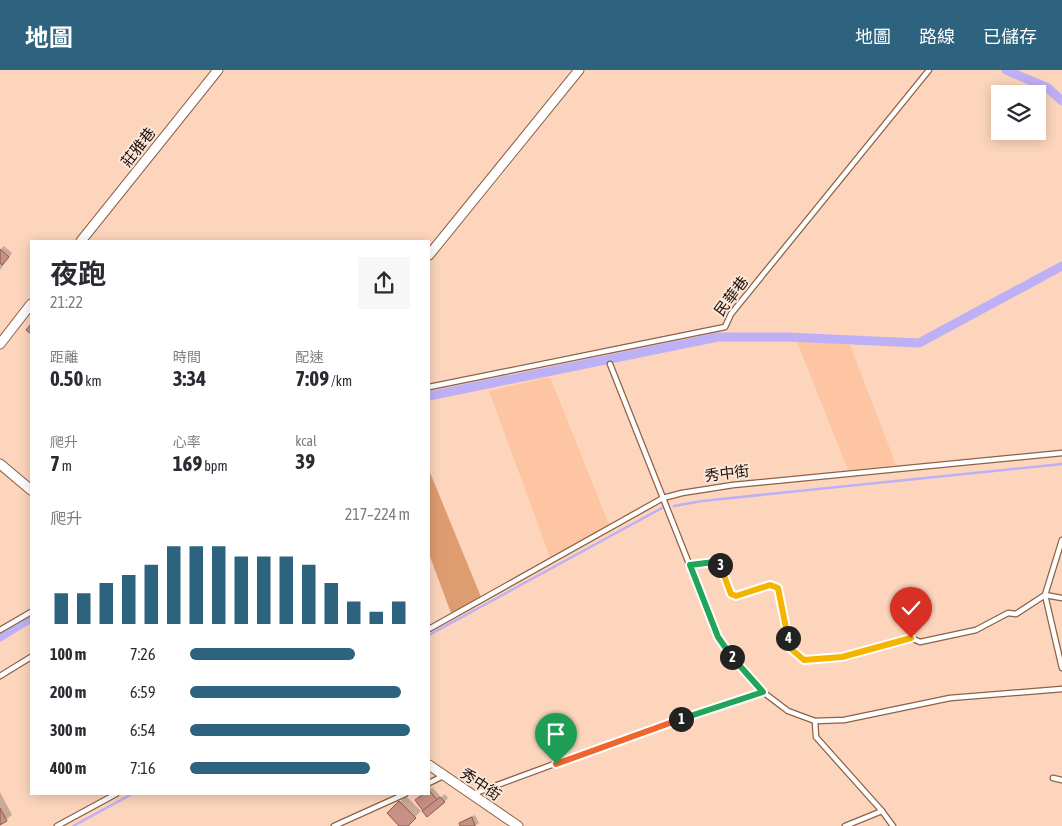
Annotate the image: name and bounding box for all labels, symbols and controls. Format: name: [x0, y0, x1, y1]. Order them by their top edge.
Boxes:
text: 地圖: [25, 24, 73, 51]
text: 地圖: [855, 26, 891, 47]
text: 路線: [919, 26, 955, 47]
text: 已儲存: [983, 26, 1037, 47]
map controls: [991, 85, 1046, 140]
button: layers: [991, 85, 1046, 140]
street label: 莊雅巷: [117, 124, 159, 170]
button: share: [358, 257, 410, 309]
text: 夜跑: [50, 258, 106, 290]
street label: 民華巷: [711, 273, 751, 319]
text: 21:22: [50, 293, 83, 311]
text: 距離: [50, 349, 78, 365]
text: 時間: [173, 349, 201, 365]
text: 配速: [295, 349, 323, 365]
text: 0.50: [50, 366, 83, 390]
text: 3:34: [173, 366, 206, 390]
text: 7:09: [295, 366, 329, 390]
text: km: [83, 373, 102, 389]
text: /km: [329, 373, 352, 389]
text: kcal: [295, 433, 317, 449]
text: 爬升: [50, 434, 78, 450]
text: 心率: [173, 434, 201, 450]
text: 39: [295, 449, 315, 473]
text: 7: [50, 451, 60, 475]
text: 169: [173, 451, 202, 475]
text: m: [60, 458, 72, 474]
text: bpm: [202, 458, 228, 474]
street label: 秀中街: [704, 462, 750, 484]
text: 217–224 m: [345, 505, 410, 523]
text: 爬升: [50, 509, 82, 527]
pin: 3: [708, 552, 732, 578]
text: 3: [717, 557, 724, 573]
pin: [890, 587, 932, 638]
icon: check: [897, 594, 925, 622]
pin: 4: [776, 626, 800, 650]
text: 4: [785, 630, 792, 646]
pin: 2: [720, 644, 744, 670]
text: 100 m: [50, 645, 86, 663]
text: 7:26: [130, 645, 155, 663]
text: 2: [729, 649, 736, 665]
text: 200 m: [50, 683, 86, 701]
text: 6:59: [130, 683, 155, 701]
pin: 1: [668, 706, 694, 732]
text: 1: [678, 711, 685, 727]
pin: [535, 713, 577, 764]
icon: arrive: [542, 720, 570, 748]
text: 300 m: [50, 721, 86, 739]
text: 6:54: [130, 721, 155, 739]
text: 400 m: [50, 759, 86, 777]
text: 7:16: [130, 759, 155, 777]
street label: 秀中街: [458, 764, 504, 804]

